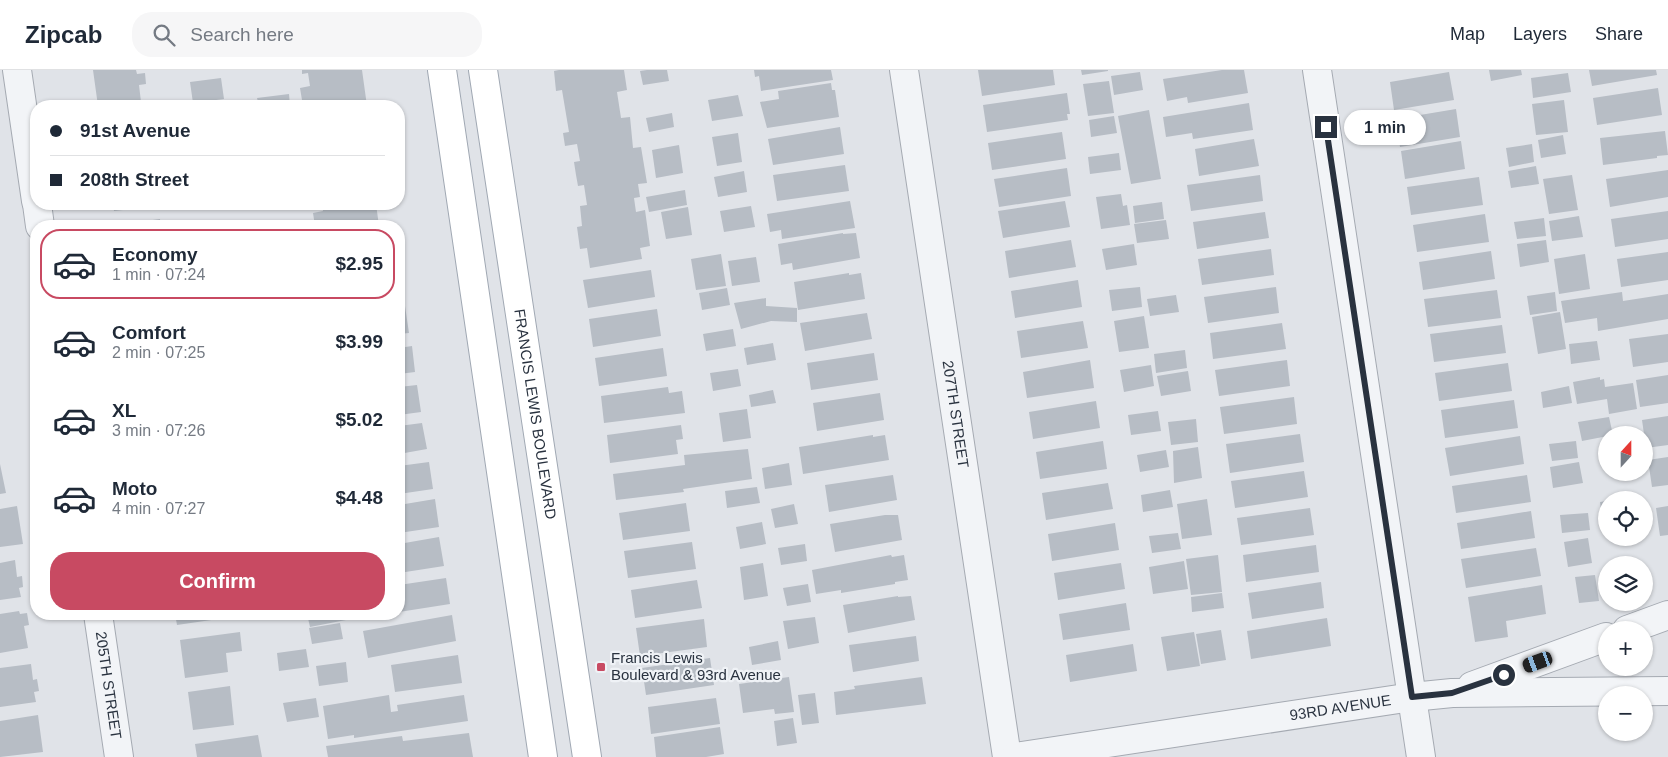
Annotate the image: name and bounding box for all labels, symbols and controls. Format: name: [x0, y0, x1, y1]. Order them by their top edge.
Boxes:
search box: [132, 12, 482, 57]
text: Zipcab: [25, 21, 102, 48]
icon: search: [150, 21, 178, 49]
text: Search here: [190, 24, 294, 45]
text: Map: [1450, 24, 1485, 44]
text: Layers: [1513, 24, 1567, 44]
text: Share: [1595, 24, 1643, 44]
callout: 1 min: [1344, 110, 1426, 144]
route end: [1315, 116, 1337, 138]
text: 1 min: [1364, 119, 1406, 136]
text: 91st Avenue: [80, 120, 191, 141]
text: 208th Street: [80, 169, 189, 190]
icon: car: [52, 242, 97, 287]
text: Economy: [112, 244, 198, 265]
text: $2.95: [335, 253, 383, 274]
text: 1 min · 07:24: [112, 266, 205, 283]
street label: FRANCIS LEWIS BOULEVARD: [511, 308, 560, 520]
icon: car: [52, 320, 97, 365]
text: Comfort: [112, 322, 186, 343]
text: $3.99: [335, 331, 383, 352]
text: 2 min · 07:25: [112, 344, 205, 361]
street label: 207TH STREET: [940, 359, 973, 469]
icon: car: [52, 398, 97, 443]
text: XL: [112, 400, 136, 421]
text: $5.02: [335, 409, 383, 430]
text: 3 min · 07:26: [112, 422, 205, 439]
north arrow: [1598, 426, 1652, 481]
map controls: [1598, 426, 1653, 741]
icon: car: [52, 476, 97, 521]
text: Moto: [112, 478, 157, 499]
text: $4.48: [335, 487, 383, 508]
button: locate: [1598, 491, 1653, 546]
text: 4 min · 07:27: [112, 500, 205, 517]
button: Confirm: [50, 552, 385, 610]
button: layers: [1598, 556, 1653, 611]
button: +: [1598, 621, 1653, 676]
street label: 205TH STREET: [93, 630, 125, 740]
place label: Francis Lewis Boulevard & 93rd Avenue: [611, 649, 781, 683]
car: [1521, 650, 1554, 674]
marker: Francis Lewis Boulevard & 93rd Avenue: [595, 661, 607, 673]
route start: [1493, 664, 1515, 686]
button: −: [1598, 686, 1653, 741]
street label: 93RD AVENUE: [1288, 691, 1392, 723]

